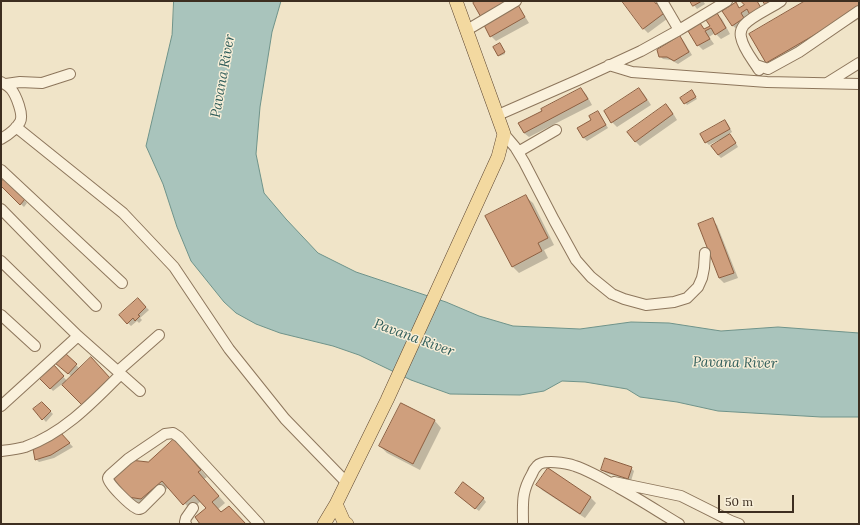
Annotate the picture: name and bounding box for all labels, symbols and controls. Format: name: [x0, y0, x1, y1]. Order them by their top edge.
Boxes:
water label: Pavana River: [207, 33, 239, 119]
water label: Pavana River: [371, 316, 457, 360]
water label: Pavana River: [693, 354, 777, 372]
scale bar: [720, 487, 796, 513]
text: 50 m: [725, 494, 753, 509]

